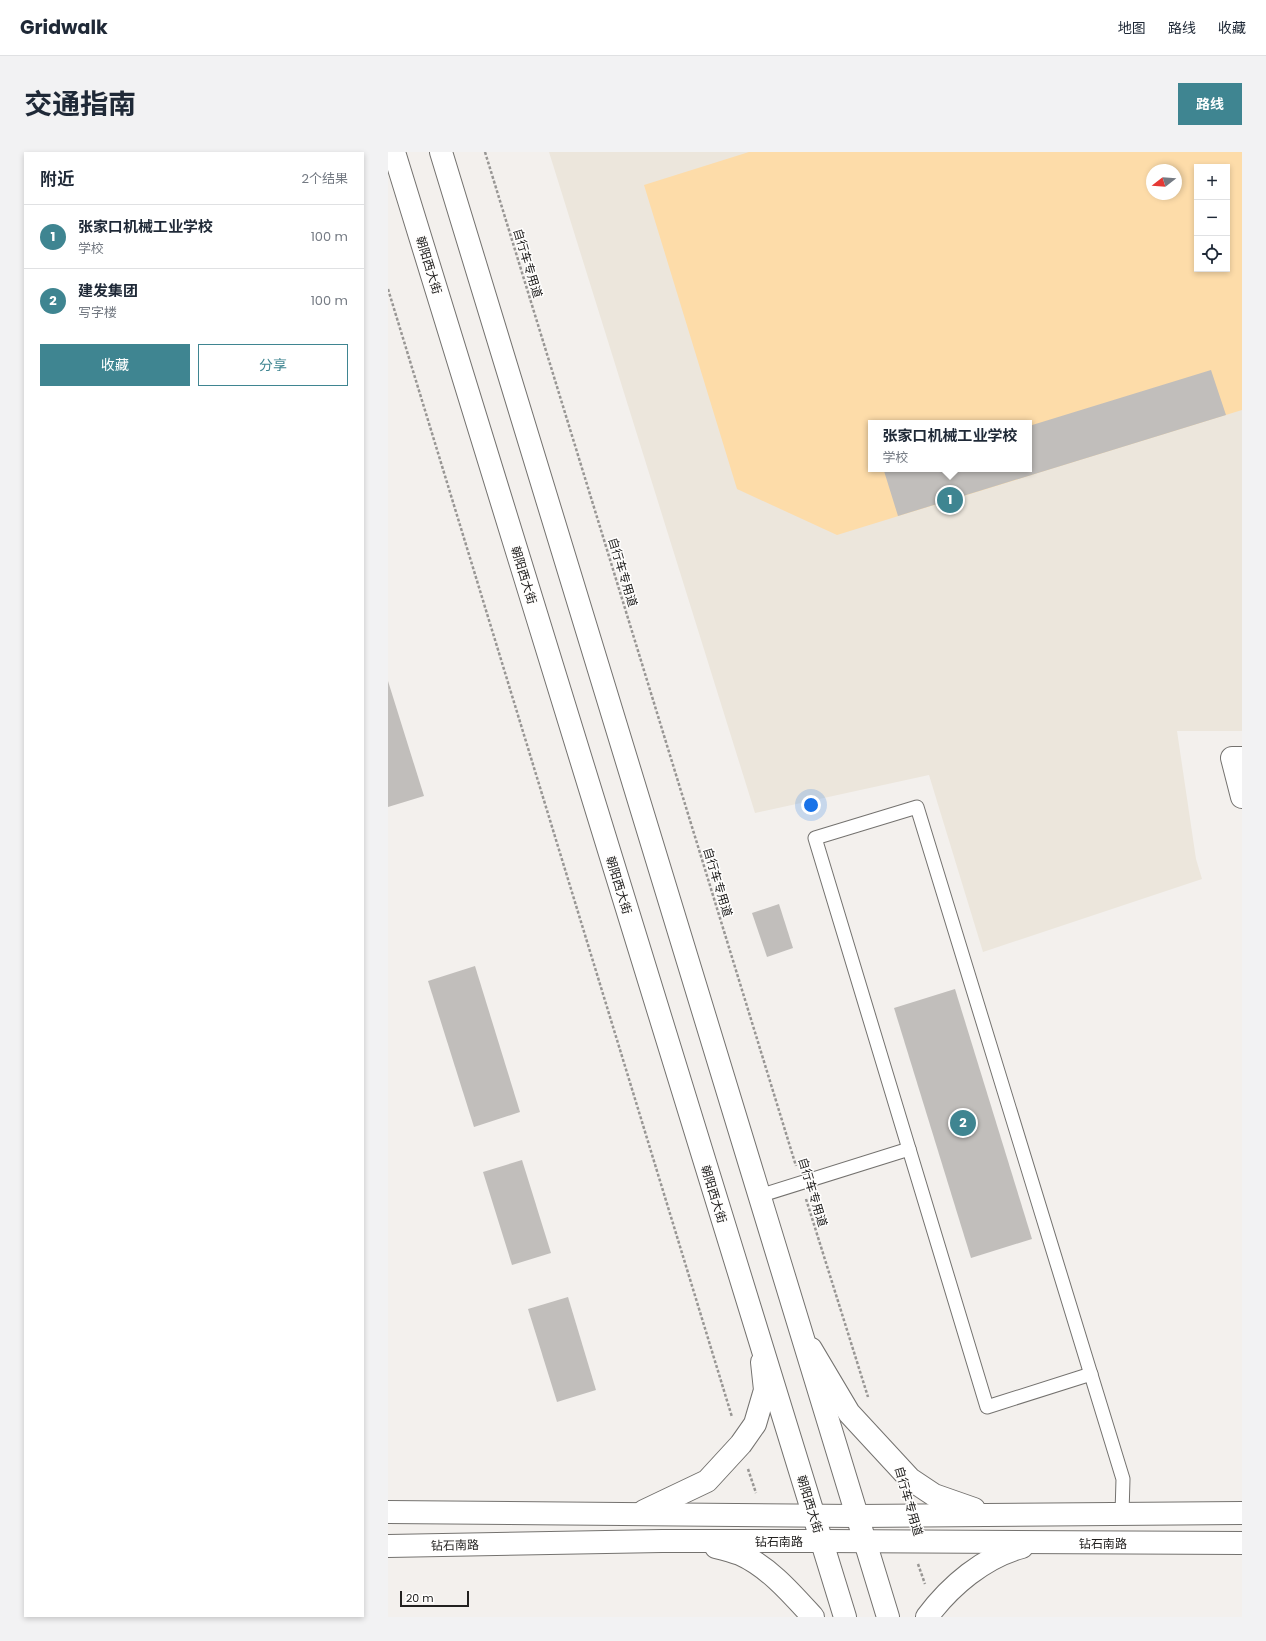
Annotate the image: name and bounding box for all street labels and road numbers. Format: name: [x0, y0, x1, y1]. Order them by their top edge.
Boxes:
street label: 自行车专用道: [509, 226, 547, 300]
street label: 朝阳西大街: [412, 234, 446, 296]
street label: 自行车专用道: [604, 535, 642, 609]
street label: 朝阳西大街: [507, 544, 541, 606]
street label: 自行车专用道: [699, 845, 737, 919]
street label: 朝阳西大街: [602, 854, 636, 916]
street label: 自行车专用道: [794, 1155, 832, 1229]
street label: 朝阳西大街: [697, 1163, 731, 1225]
street label: 自行车专用道: [891, 1464, 927, 1538]
street label: 朝阳西大街: [793, 1473, 827, 1535]
street label: 钻石南路: [755, 1533, 803, 1550]
street label: 钻石南路: [1079, 1535, 1127, 1552]
street label: 钻石南路: [431, 1536, 479, 1554]

